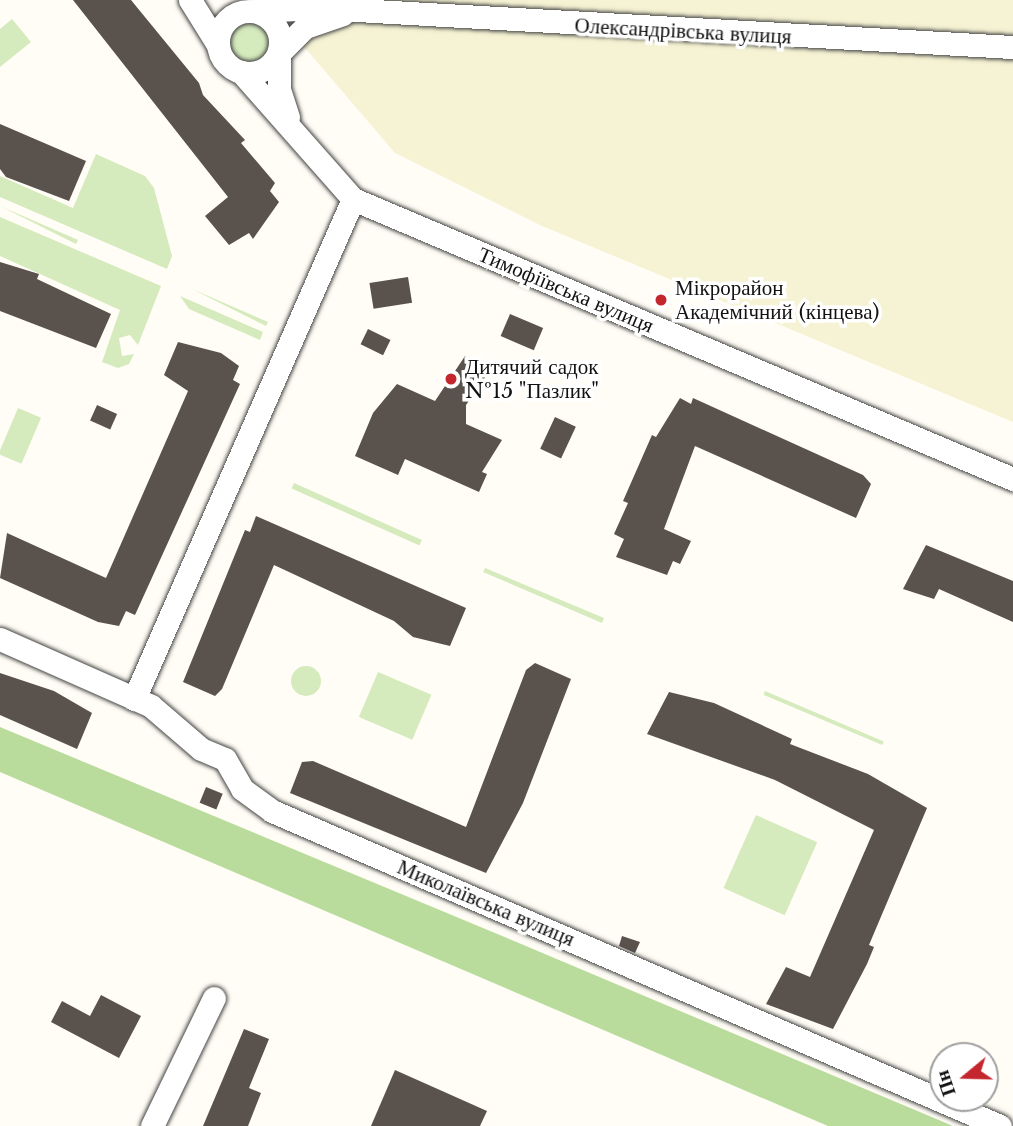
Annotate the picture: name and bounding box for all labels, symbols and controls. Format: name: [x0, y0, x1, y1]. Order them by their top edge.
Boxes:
street label: Олександрівська вулиця: [574, 13, 792, 49]
street label: Тимофіївська вулиця: [475, 242, 657, 338]
place label: Мікрорайон Академічний (кінцева): [675, 275, 880, 325]
marker: Мікрорайон Академічний (кінцева): [653, 292, 669, 308]
place label: Дитячий садок №15 "Пазлик": [465, 354, 599, 404]
marker: Дитячий садок №15 "Пазлик": [443, 371, 459, 387]
street label: Миколаївська вулиця: [394, 854, 578, 952]
north arrow: [929, 1042, 999, 1112]
text: Пн: [931, 1067, 961, 1099]

